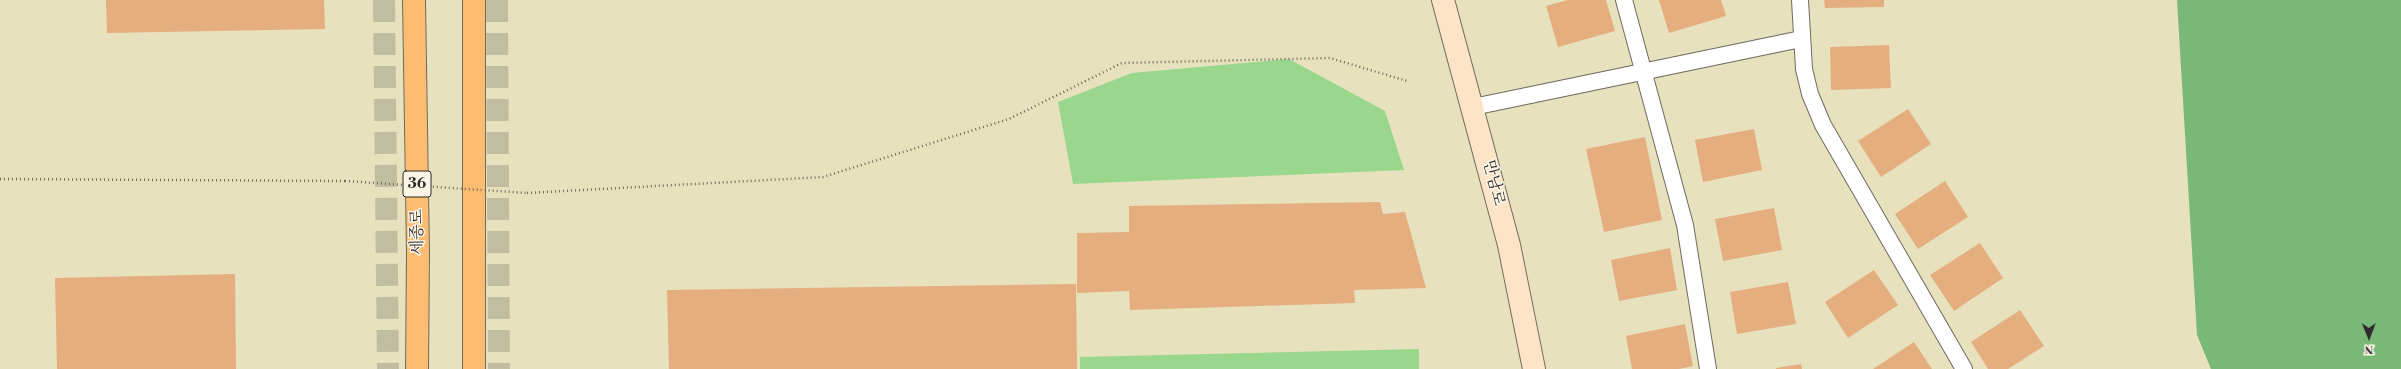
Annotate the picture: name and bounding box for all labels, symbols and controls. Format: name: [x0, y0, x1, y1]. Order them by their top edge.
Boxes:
street label: 만남로: [1478, 158, 1508, 208]
road number: 36: [403, 171, 431, 197]
street label: 세종로: [408, 209, 428, 255]
north arrow: [2349, 317, 2389, 357]
text: N: [2365, 342, 2374, 356]

